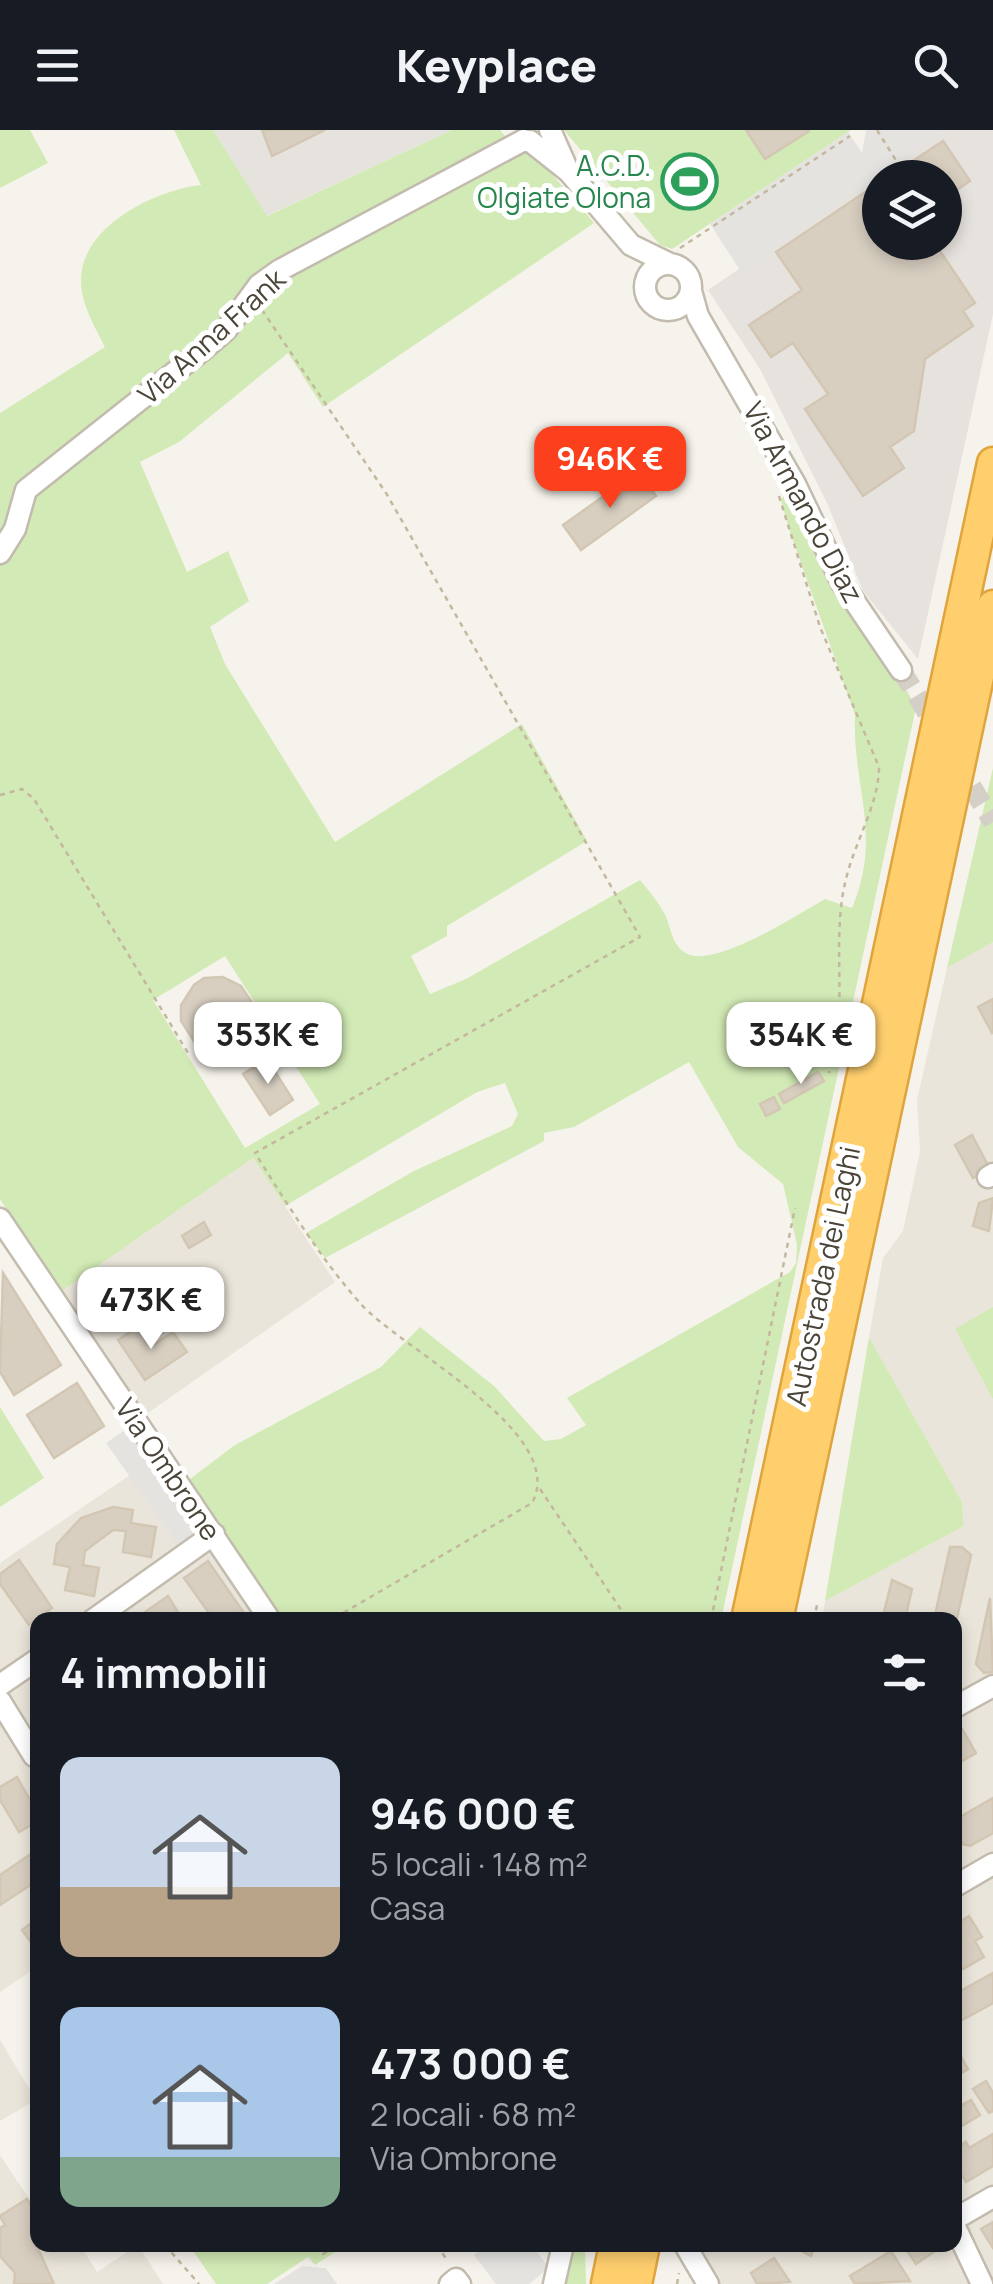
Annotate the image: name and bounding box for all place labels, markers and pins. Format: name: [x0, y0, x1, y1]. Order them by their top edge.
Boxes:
place label: A.C.D. Olgiate Olona: [477, 146, 651, 216]
sports icon: A.C.D. Olgiate Olona: [660, 151, 720, 211]
pin: 946K €: [529, 426, 691, 511]
pin: 353K €: [187, 1002, 349, 1087]
pin: 354K €: [720, 1002, 882, 1087]
pin: 473K €: [70, 1267, 232, 1352]

